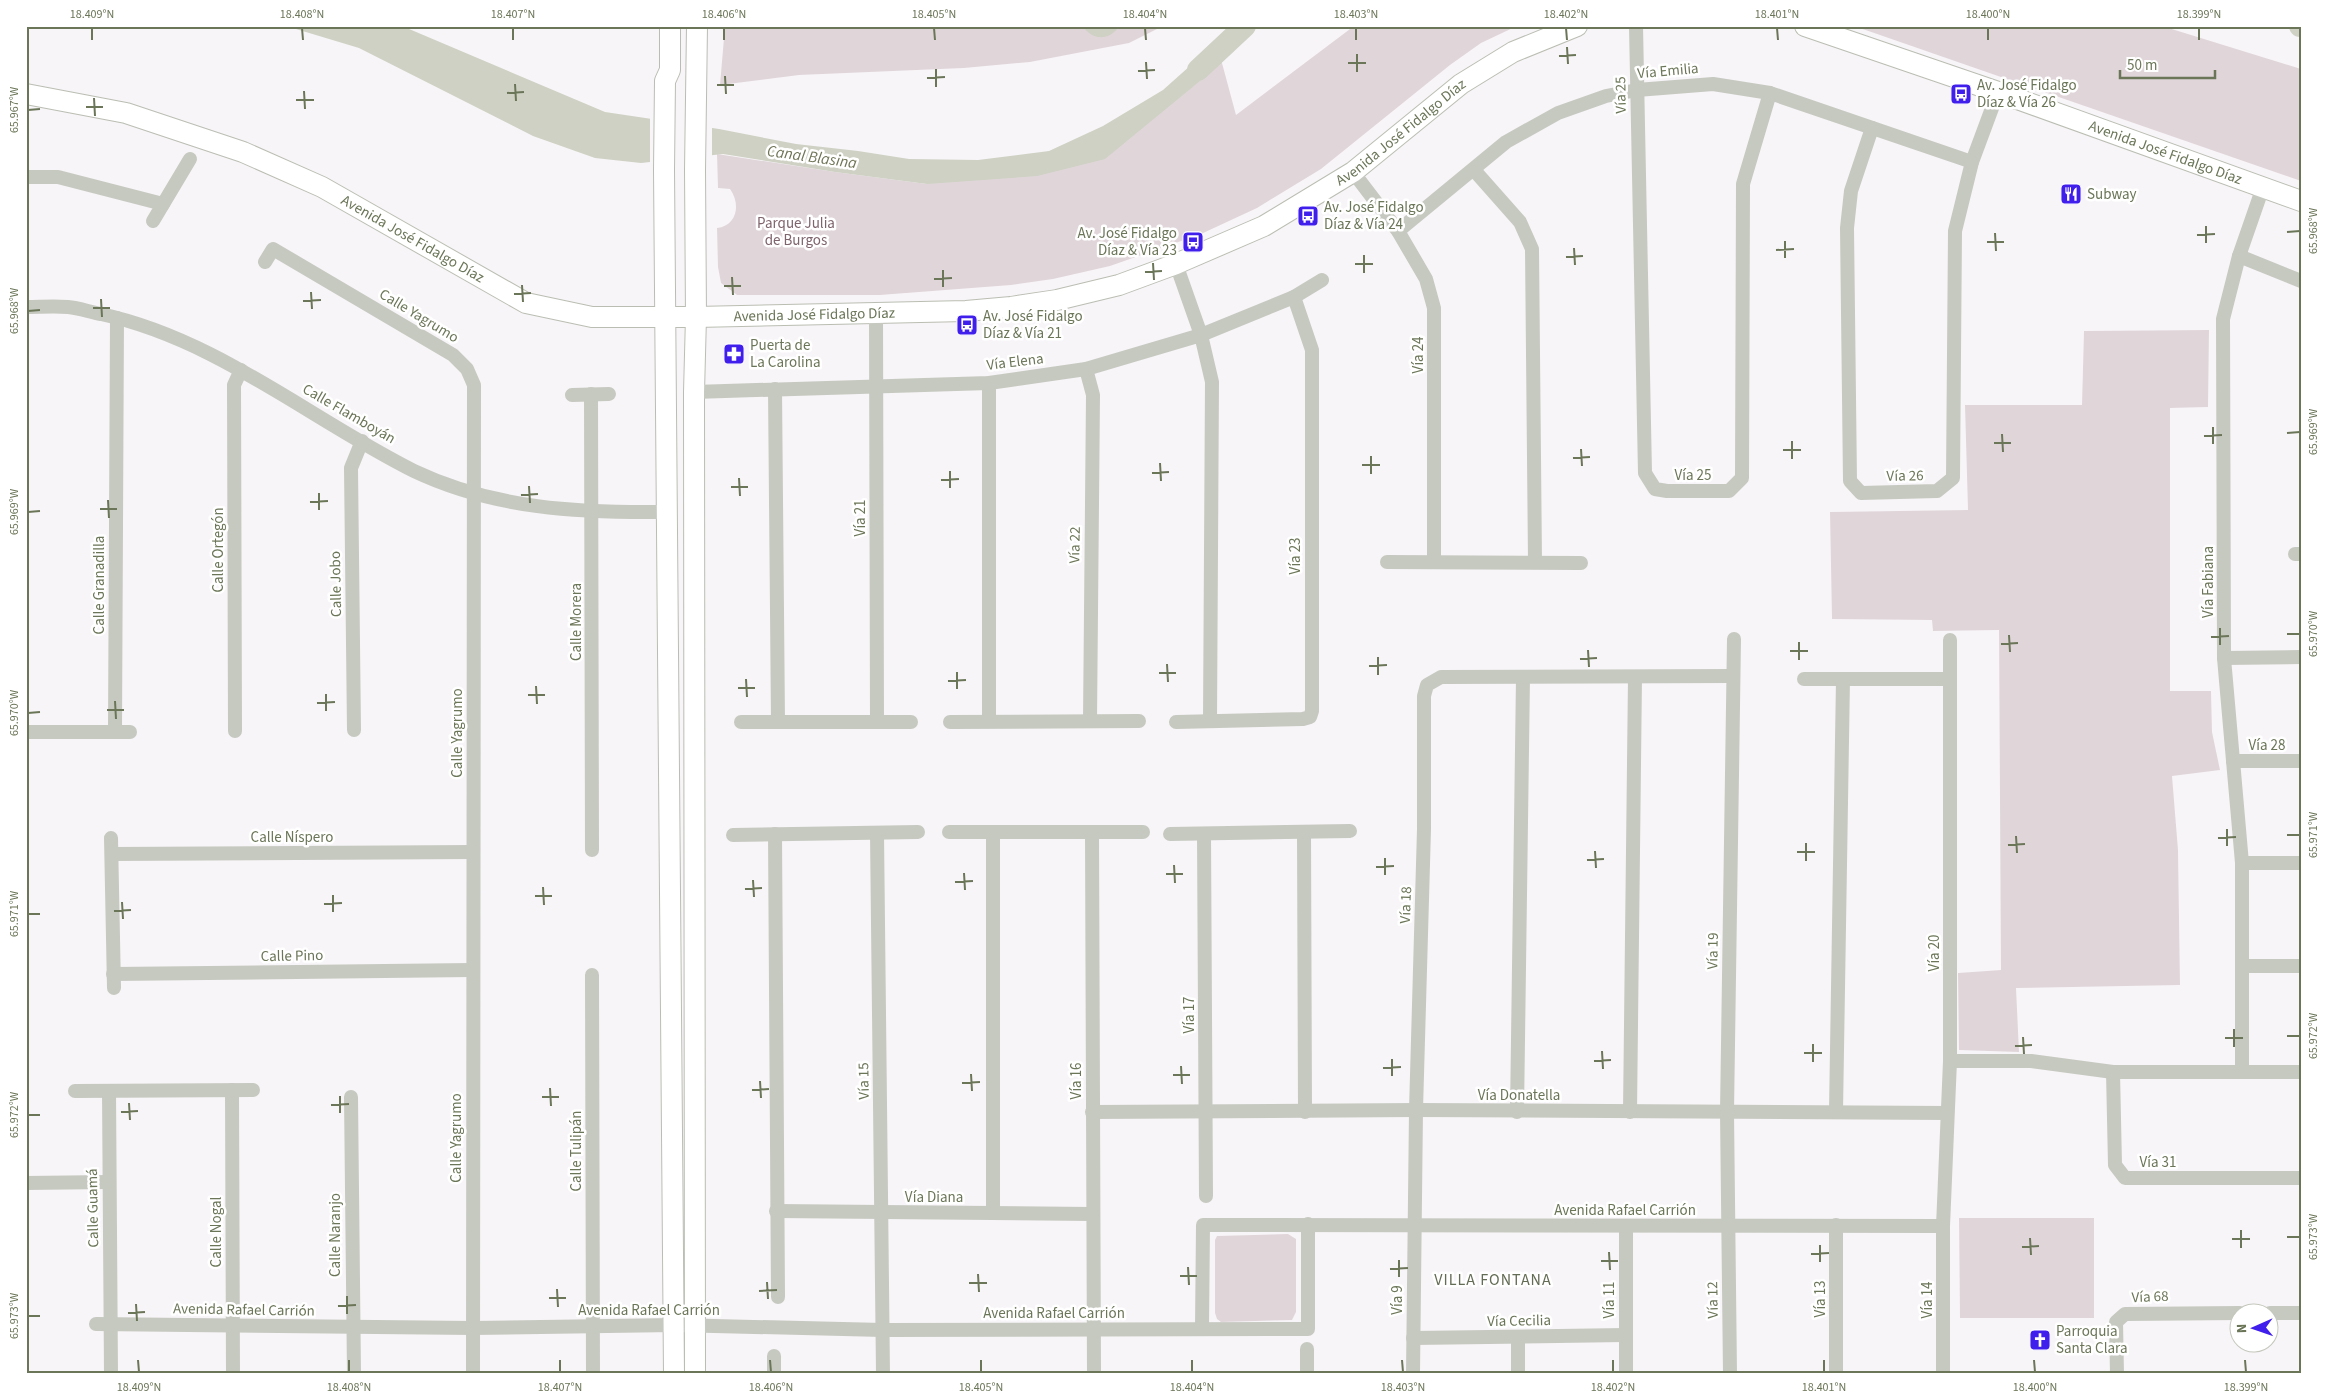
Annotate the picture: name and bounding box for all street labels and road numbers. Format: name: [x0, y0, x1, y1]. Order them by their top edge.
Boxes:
street label: Vía Emilia: [1637, 58, 1699, 84]
street label: Avenida José Fidalgo Díaz: [1332, 73, 1470, 191]
street label: Vía 25: [1610, 76, 1632, 114]
street label: Avenida José Fidalgo Díaz: [2086, 115, 2245, 189]
street label: Avenida José Fidalgo Díaz: [337, 190, 488, 288]
street label: Calle Yagrumo: [375, 284, 463, 348]
street label: Avenida José Fidalgo Díaz: [733, 302, 895, 327]
street label: Vía 24: [1408, 336, 1429, 374]
street label: Vía Elena: [985, 348, 1045, 376]
street label: Calle Flamboyán: [299, 379, 399, 449]
street label: Vía 25: [1674, 465, 1712, 486]
street label: Vía 26: [1886, 465, 1924, 487]
street label: Vía 21: [850, 499, 871, 537]
street label: Calle Ortegón: [208, 507, 229, 593]
street label: Vía 22: [1064, 526, 1086, 564]
street label: Calle Granadilla: [89, 536, 110, 634]
street label: Vía 23: [1285, 537, 1306, 575]
street label: Vía Fabiana: [2198, 546, 2219, 618]
street label: Calle Jobo: [325, 551, 347, 617]
street label: Calle Morera: [566, 583, 587, 661]
street label: Calle Yagrumo: [447, 688, 468, 778]
street label: Vía 28: [2248, 735, 2286, 756]
street label: Calle Níspero: [251, 827, 333, 848]
street label: Vía 18: [1395, 886, 1417, 924]
street label: Vía 19: [1702, 932, 1724, 970]
street label: Vía 20: [1924, 934, 1945, 972]
street label: Calle Pino: [260, 945, 324, 967]
street label: Vía 17: [1179, 996, 1200, 1034]
street label: Vía 15: [853, 1062, 875, 1100]
street label: Vía 16: [1066, 1062, 1087, 1100]
street label: Vía Donatella: [1478, 1085, 1560, 1106]
street label: Calle Yagrumo: [446, 1093, 467, 1183]
street label: Calle Tulipán: [566, 1110, 587, 1192]
street label: Vía 31: [2139, 1152, 2177, 1173]
street label: Calle Guamá: [82, 1168, 104, 1248]
street label: Vía Diana: [905, 1187, 963, 1208]
street label: Calle Naranjo: [325, 1193, 346, 1277]
street label: Calle Nogal: [206, 1196, 227, 1267]
street label: Avenida Rafael Carrión: [1554, 1200, 1696, 1221]
street label: Vía 13: [1810, 1280, 1831, 1318]
street label: Vía 11: [1599, 1281, 1620, 1319]
street label: Vía 12: [1702, 1281, 1724, 1319]
street label: Vía 14: [1917, 1281, 1938, 1319]
street label: Vía 9: [1387, 1285, 1408, 1315]
street label: Vía 68: [2131, 1286, 2169, 1308]
street label: Avenida Rafael Carrión: [173, 1298, 315, 1322]
street label: Avenida Rafael Carrión: [578, 1300, 720, 1321]
street label: Avenida Rafael Carrión: [983, 1303, 1125, 1324]
street label: Vía Cecilia: [1487, 1310, 1551, 1332]

